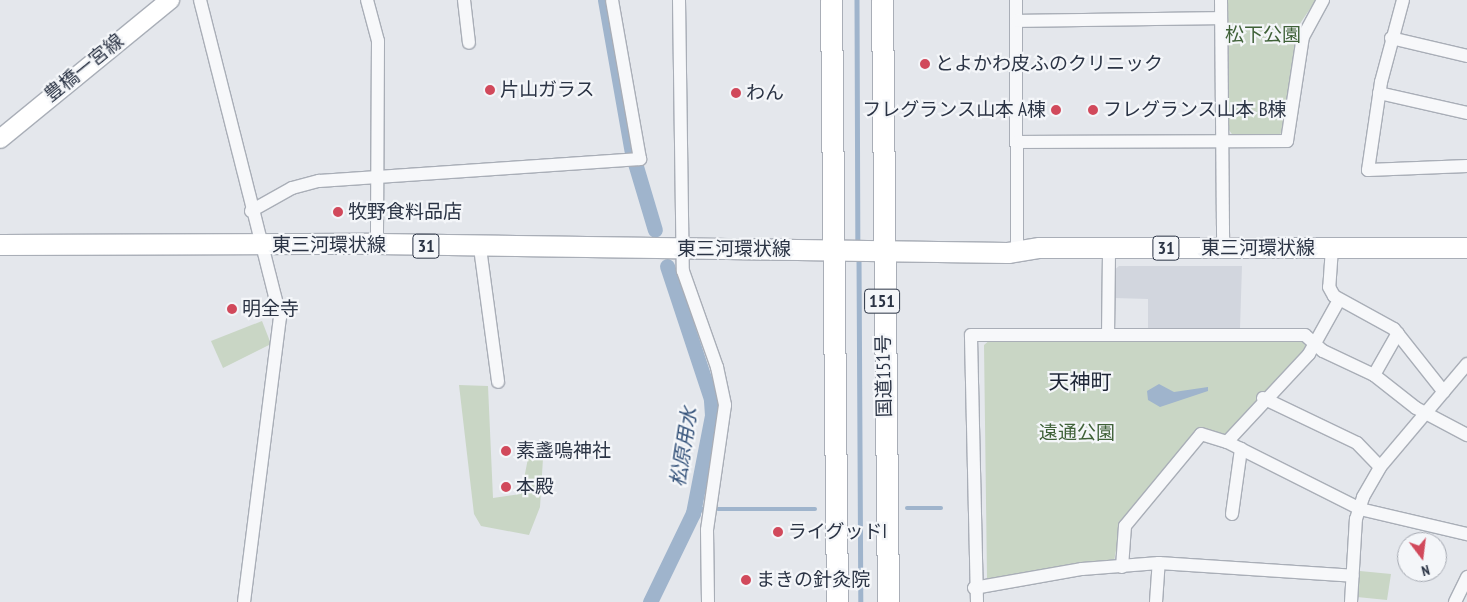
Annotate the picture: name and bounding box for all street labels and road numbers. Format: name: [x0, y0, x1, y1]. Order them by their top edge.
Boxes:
street label: 豊橋一宮線: [40, 29, 128, 107]
road number: 31: [412, 230, 440, 262]
road number: 31: [1152, 232, 1180, 264]
street label: 東三河環状線: [272, 234, 386, 256]
street label: 東三河環状線: [1201, 237, 1315, 259]
street label: 東三河環状線: [677, 238, 791, 260]
road number: 151: [863, 286, 901, 316]
street label: 国道151号: [872, 334, 896, 418]

